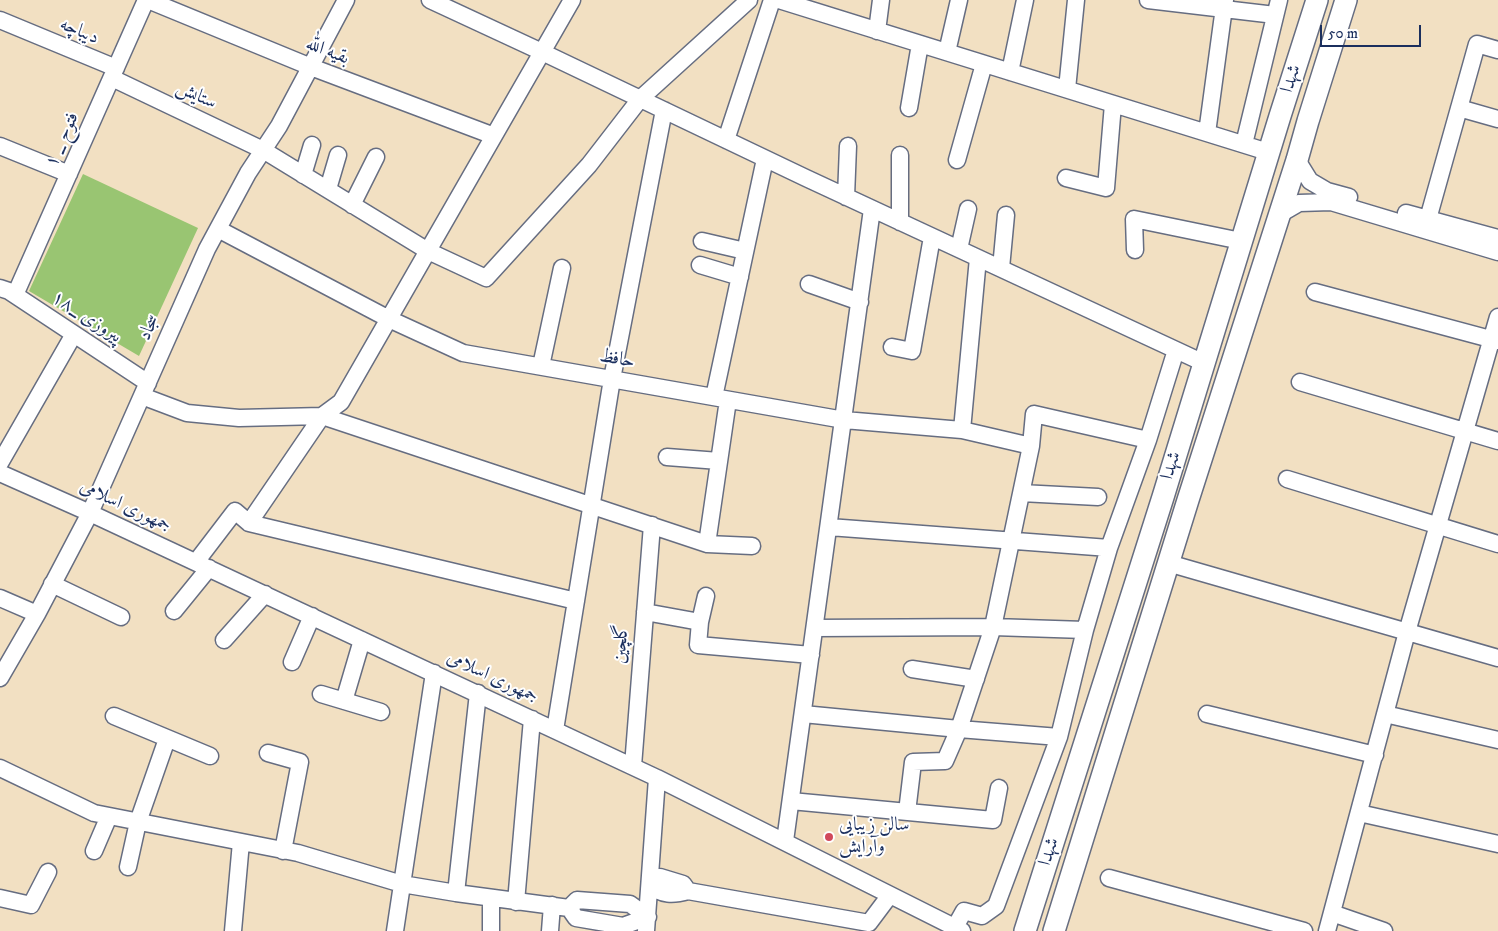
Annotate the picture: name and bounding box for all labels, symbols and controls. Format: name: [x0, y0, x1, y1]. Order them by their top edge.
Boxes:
street label: دیباچه: [56, 14, 102, 50]
scale bar: [1323, 15, 1424, 47]
text: 50 m: [1328, 24, 1358, 43]
street label: بقیه الله: [302, 33, 352, 71]
street label: شهدا: [1277, 62, 1307, 96]
street label: ستایش: [172, 77, 220, 115]
street label: فتوح _ ۱: [41, 109, 85, 171]
street label: پیروزی _۱۸: [47, 287, 125, 349]
street label: سجاد: [134, 311, 166, 345]
street label: حافظ: [597, 346, 637, 374]
street label: شهدا: [1157, 449, 1187, 483]
street label: جمهوری اسلامی: [76, 476, 174, 538]
street label: گلچین: [609, 624, 635, 664]
street label: جمهوری اسلامی: [443, 647, 541, 709]
place label: سالن زیبایی وآرایش: [839, 815, 909, 859]
marker: سالن زیبایی وآرایش: [823, 831, 835, 843]
street label: شهدا: [1035, 835, 1065, 869]

